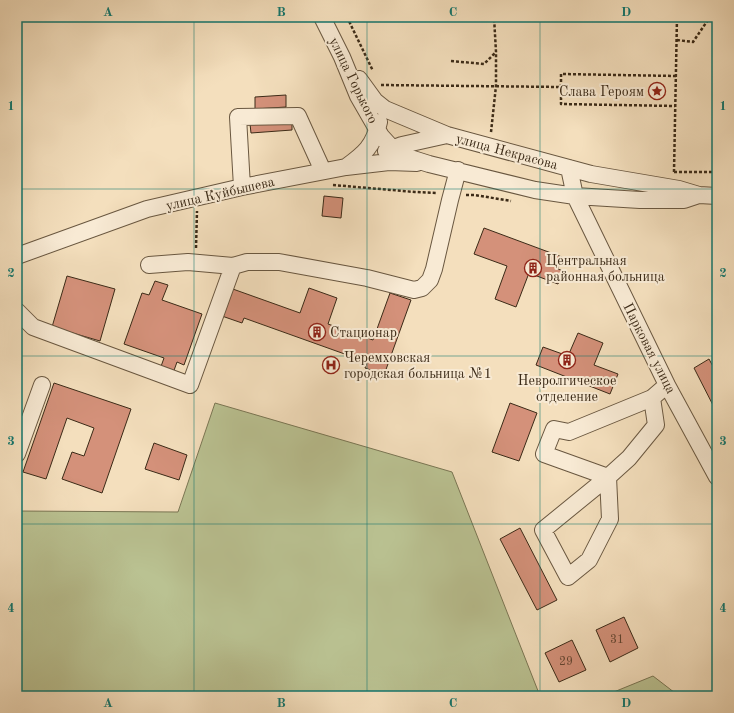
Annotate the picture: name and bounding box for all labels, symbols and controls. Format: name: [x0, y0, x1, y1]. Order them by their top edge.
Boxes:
text: A: [103, 6, 113, 19]
text: B: [276, 6, 286, 19]
text: C: [449, 6, 457, 19]
text: D: [621, 6, 631, 19]
street label: улица Горького: [326, 35, 380, 126]
place icon: Слава Героям: [647, 81, 667, 101]
place label: Слава Героям: [559, 85, 644, 99]
text: 1: [7, 100, 15, 113]
text: 1: [719, 100, 727, 113]
street label: улица Некрасова: [454, 132, 559, 172]
street label: улица Куйбышева: [165, 175, 276, 213]
place label: Центральная районная больница: [546, 254, 665, 284]
building icon: Центральная районная больница: [523, 258, 543, 278]
text: 2: [7, 267, 15, 280]
text: 2: [719, 267, 727, 280]
street label: Парковая улица: [620, 301, 678, 396]
building icon: Стационар: [307, 322, 327, 342]
place label: Стационар: [330, 326, 397, 340]
building icon: Невролгическое отделение: [557, 350, 577, 370]
place label: Черемховская городская больница №1: [344, 351, 492, 381]
hospital icon: Черемховская городская больница №1: [321, 355, 341, 375]
place label: Невролгическое отделение: [517, 374, 617, 404]
text: 3: [7, 435, 15, 448]
text: 3: [719, 435, 727, 448]
text: 4: [7, 602, 15, 615]
text: 4: [719, 602, 727, 615]
house number: 31: [610, 634, 624, 646]
house number: 29: [559, 656, 573, 668]
text: A: [103, 697, 113, 710]
text: B: [276, 697, 286, 710]
text: C: [449, 697, 457, 710]
text: D: [621, 697, 631, 710]

